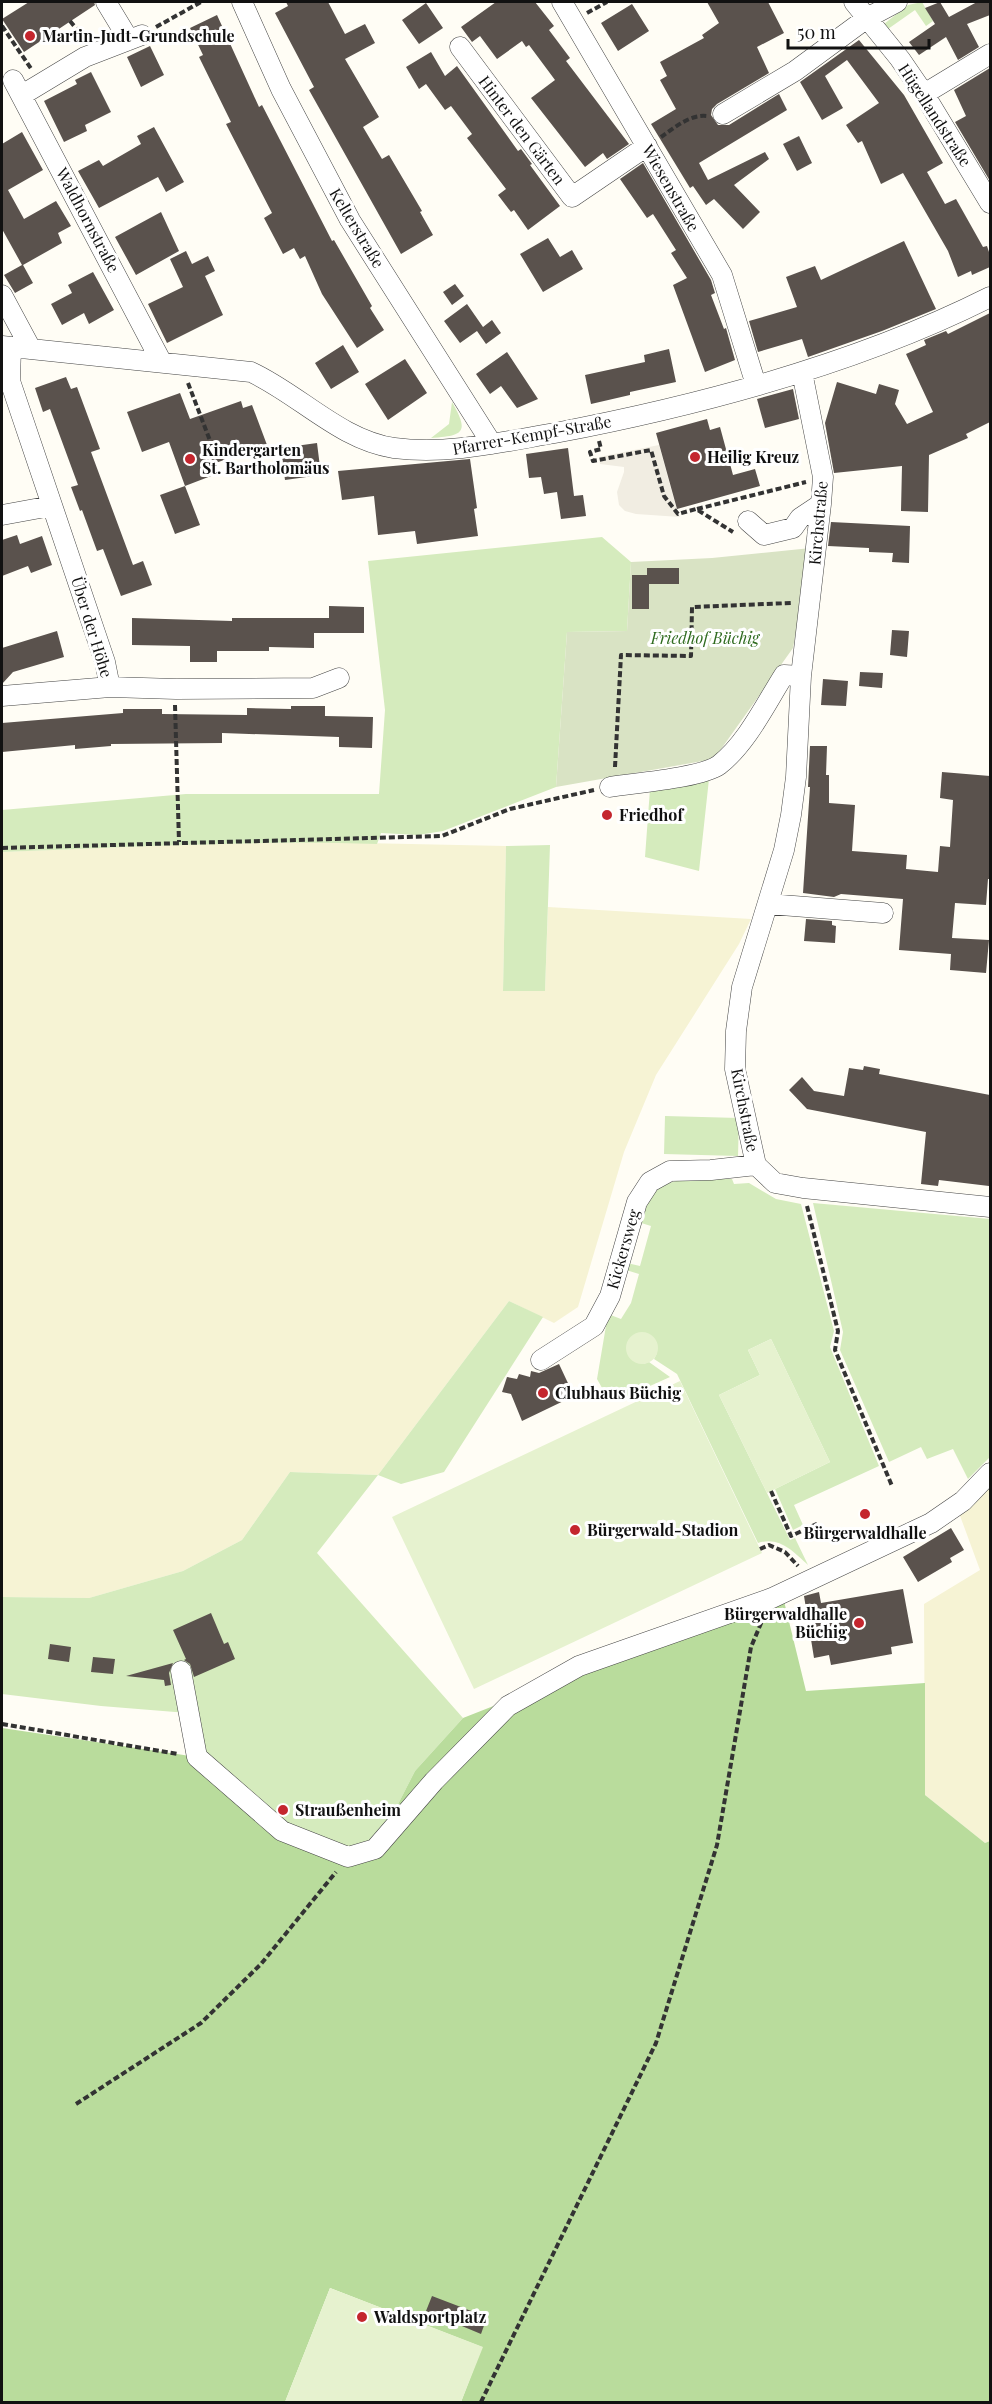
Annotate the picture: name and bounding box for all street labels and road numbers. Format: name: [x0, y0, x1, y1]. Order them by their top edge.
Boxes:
street label: Hügellandstraße: [894, 59, 977, 170]
street label: Hinter den Gärten: [474, 71, 571, 189]
street label: Wiesenstraße: [638, 140, 705, 235]
street label: Waldhornstraße: [52, 163, 125, 276]
street label: Kelterstraße: [325, 184, 389, 271]
street label: Pfarrer-Kempf-Straße: [451, 410, 613, 459]
street label: Kirchstraße: [803, 480, 832, 566]
street label: Über der Höhe: [67, 574, 118, 680]
street label: Kirchstraße: [727, 1066, 764, 1153]
street label: Kickersweg: [601, 1206, 644, 1291]

